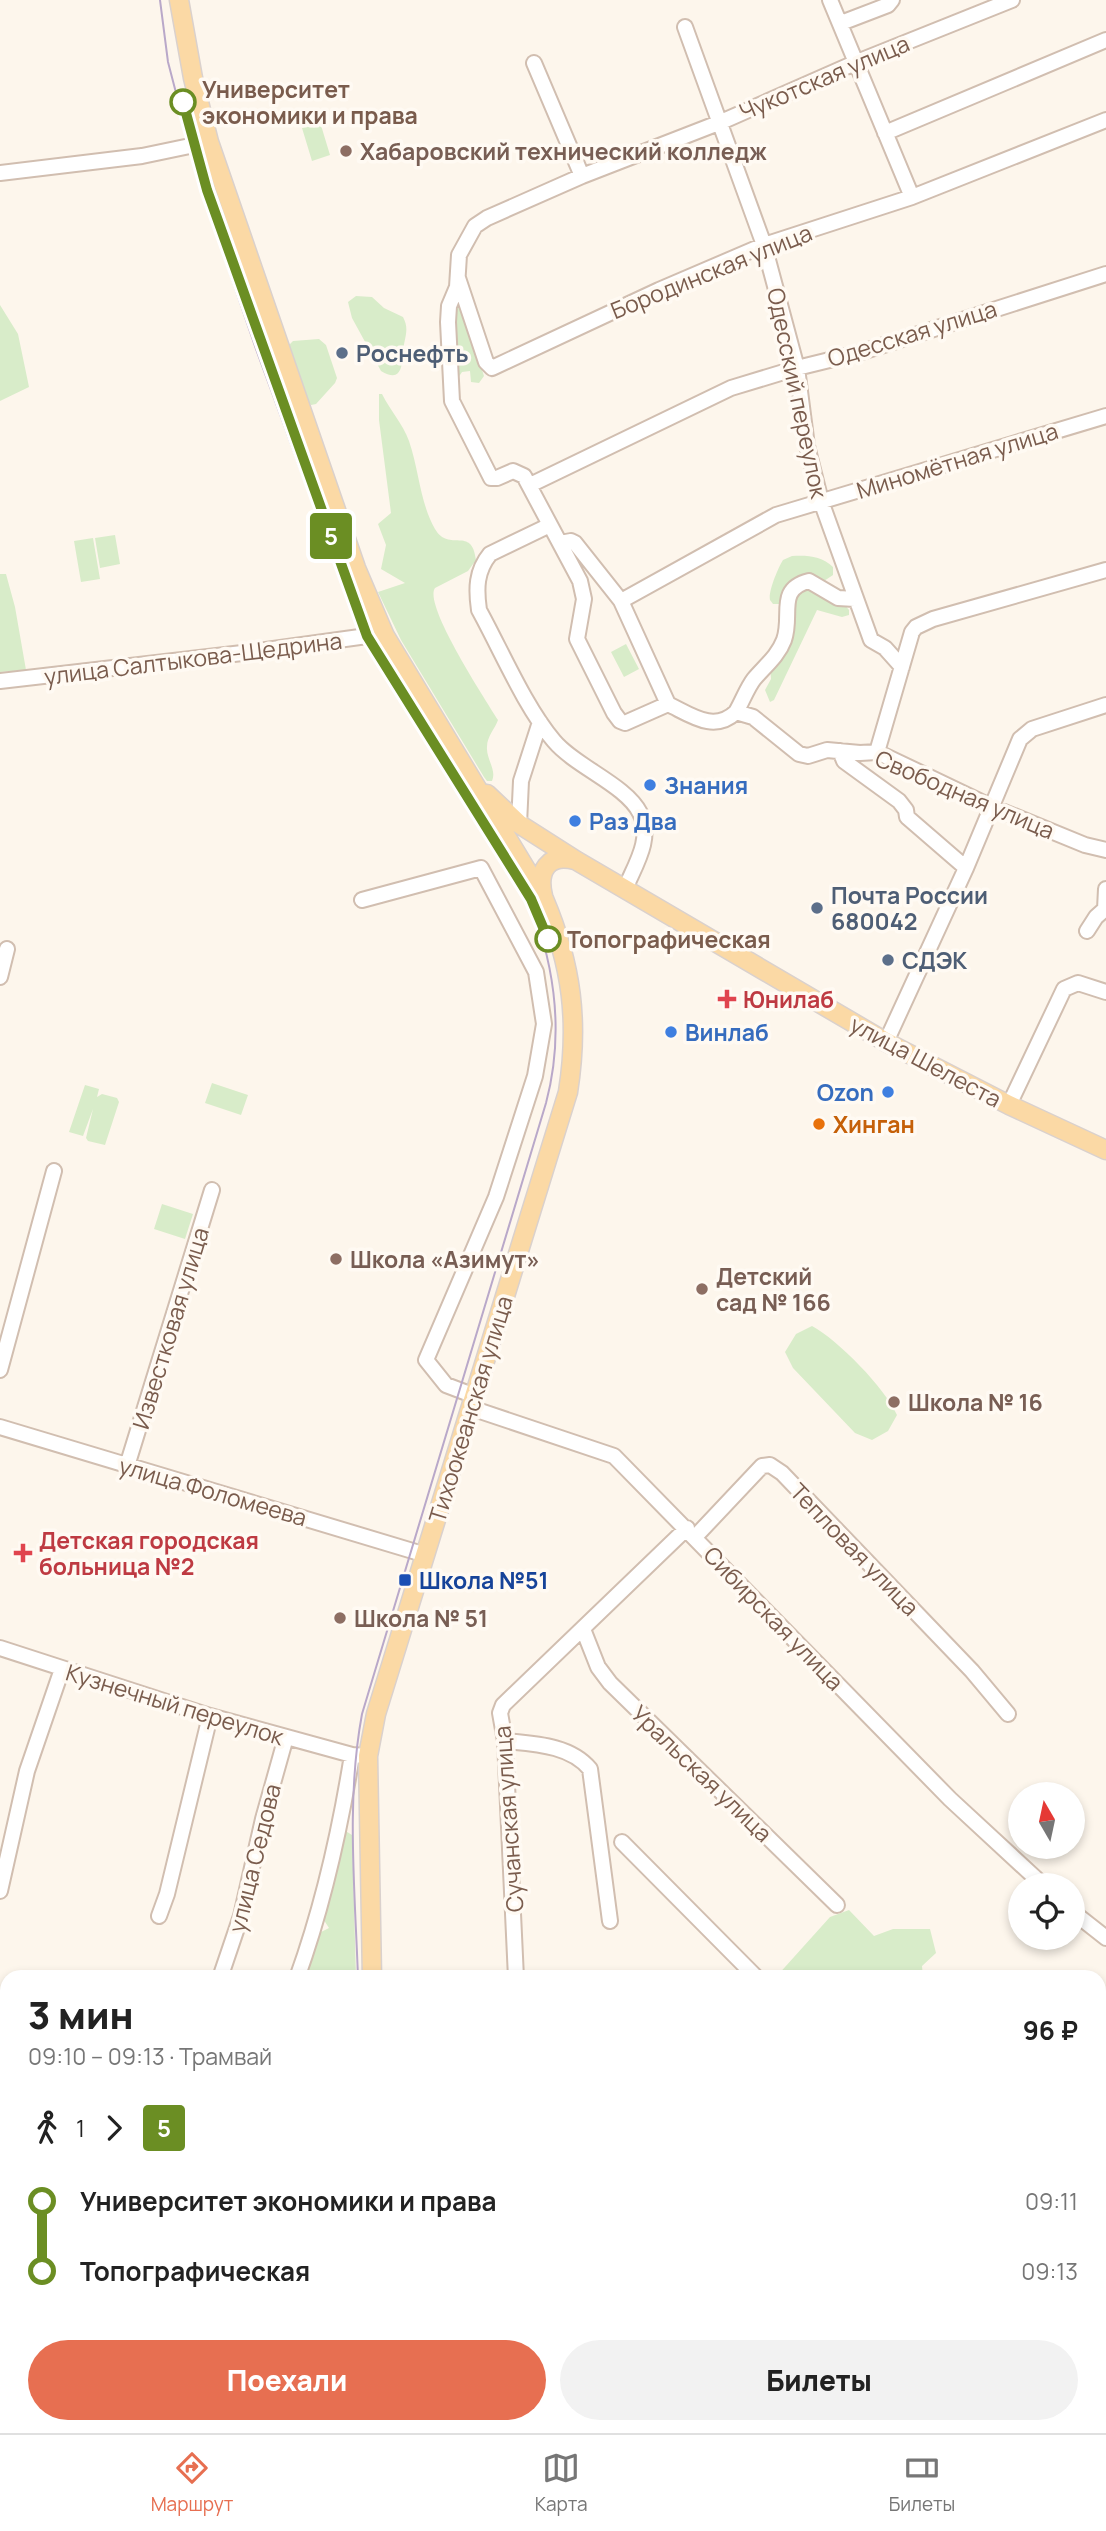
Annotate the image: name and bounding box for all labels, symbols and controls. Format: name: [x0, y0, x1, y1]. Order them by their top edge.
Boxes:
street label: Чукотская улица: [734, 27, 914, 127]
place label: Университет экономики и права: [202, 73, 418, 131]
marker: Университет экономики и права: [170, 89, 196, 115]
place label: Хабаровский технический колледж: [360, 135, 767, 167]
marker: Хабаровский технический колледж: [338, 143, 354, 159]
street label: Бородинская улица: [606, 216, 816, 326]
street label: Одесский переулок: [760, 285, 836, 502]
street label: Одесская улица: [823, 292, 1001, 374]
place label: Роснефть: [356, 337, 469, 369]
marker: Роснефть: [334, 345, 350, 361]
street label: Миномётная улица: [852, 414, 1062, 506]
line badge: 5: [308, 513, 354, 559]
text: 5: [324, 519, 338, 552]
street label: улица Салтыкова-Щедрина: [42, 624, 344, 692]
street label: Свободная улица: [870, 742, 1060, 846]
place label: Знания: [664, 769, 748, 801]
marker: Знания: [642, 777, 658, 793]
place label: Раз Два: [589, 805, 677, 837]
marker: Раз Два: [567, 813, 583, 829]
place label: Почта России 680042: [831, 879, 988, 937]
marker: Почта России 680042: [809, 900, 825, 916]
place label: Топографическая: [567, 923, 771, 955]
marker: Топографическая: [535, 926, 561, 952]
place label: СДЭК: [902, 944, 967, 976]
marker: СДЭК: [880, 952, 896, 968]
place label: Юнилаб: [743, 983, 834, 1015]
marker: Юнилаб: [717, 989, 737, 1009]
street label: улица Шелеста: [845, 1008, 1007, 1114]
place label: Винлаб: [685, 1016, 769, 1048]
marker: Винлаб: [663, 1024, 679, 1040]
place label: Ozon: [817, 1076, 874, 1108]
marker: Ozon: [880, 1084, 896, 1100]
place label: Хинган: [833, 1108, 915, 1140]
marker: Хинган: [811, 1116, 827, 1132]
street label: Известковая улица: [124, 1223, 216, 1433]
place label: Школа «Азимут»: [350, 1243, 540, 1275]
marker: Школа «Азимут»: [328, 1251, 344, 1267]
place label: Детский сад № 166: [716, 1260, 831, 1318]
marker: Детский сад № 166: [694, 1281, 710, 1297]
street label: Тихоокеанская улица: [420, 1292, 520, 1526]
place label: Школа № 16: [908, 1386, 1043, 1418]
marker: Школа № 16: [886, 1394, 902, 1410]
street label: улица Фоломеева: [115, 1449, 311, 1533]
street label: Тепловая улица: [783, 1476, 927, 1622]
place label: Детская городская больница №2: [39, 1524, 259, 1582]
street label: Сибирская улица: [697, 1539, 851, 1697]
marker: Детская городская больница №2: [13, 1543, 33, 1563]
place label: Школа №51: [419, 1564, 548, 1596]
marker: Школа №51: [397, 1572, 413, 1588]
place label: Школа № 51: [354, 1602, 488, 1634]
marker: Школа № 51: [332, 1610, 348, 1626]
street label: Кузнечный переулок: [62, 1656, 288, 1752]
street label: Уральская улица: [625, 1697, 779, 1849]
street label: Сучанская улица: [486, 1725, 530, 1913]
street label: улица Седова: [220, 1780, 288, 1936]
north arrow: [1008, 1782, 1085, 1858]
map controls: [1008, 1782, 1085, 1950]
button: locate: [1008, 1873, 1085, 1950]
text: 3 мин: [28, 1988, 134, 2040]
text: 96 ₽: [1023, 2012, 1078, 2048]
text: 09:10 – 09:13 · Трамвай: [28, 2040, 272, 2072]
icon: walk: [28, 2109, 66, 2147]
icon: forward: [95, 2109, 133, 2147]
text: 5: [157, 2111, 171, 2144]
text: 1: [76, 2112, 85, 2144]
text: Университет экономики и права: [80, 2183, 496, 2219]
text: 09:11: [1025, 2185, 1078, 2217]
text: Топографическая: [80, 2253, 310, 2289]
text: 09:13: [1021, 2255, 1078, 2287]
button: Поехали: [28, 2340, 546, 2420]
button: Билеты: [560, 2340, 1078, 2420]
tab: Маршрут: [151, 2449, 233, 2517]
tab: Карта: [535, 2449, 588, 2517]
tab: Билеты: [889, 2449, 955, 2517]

